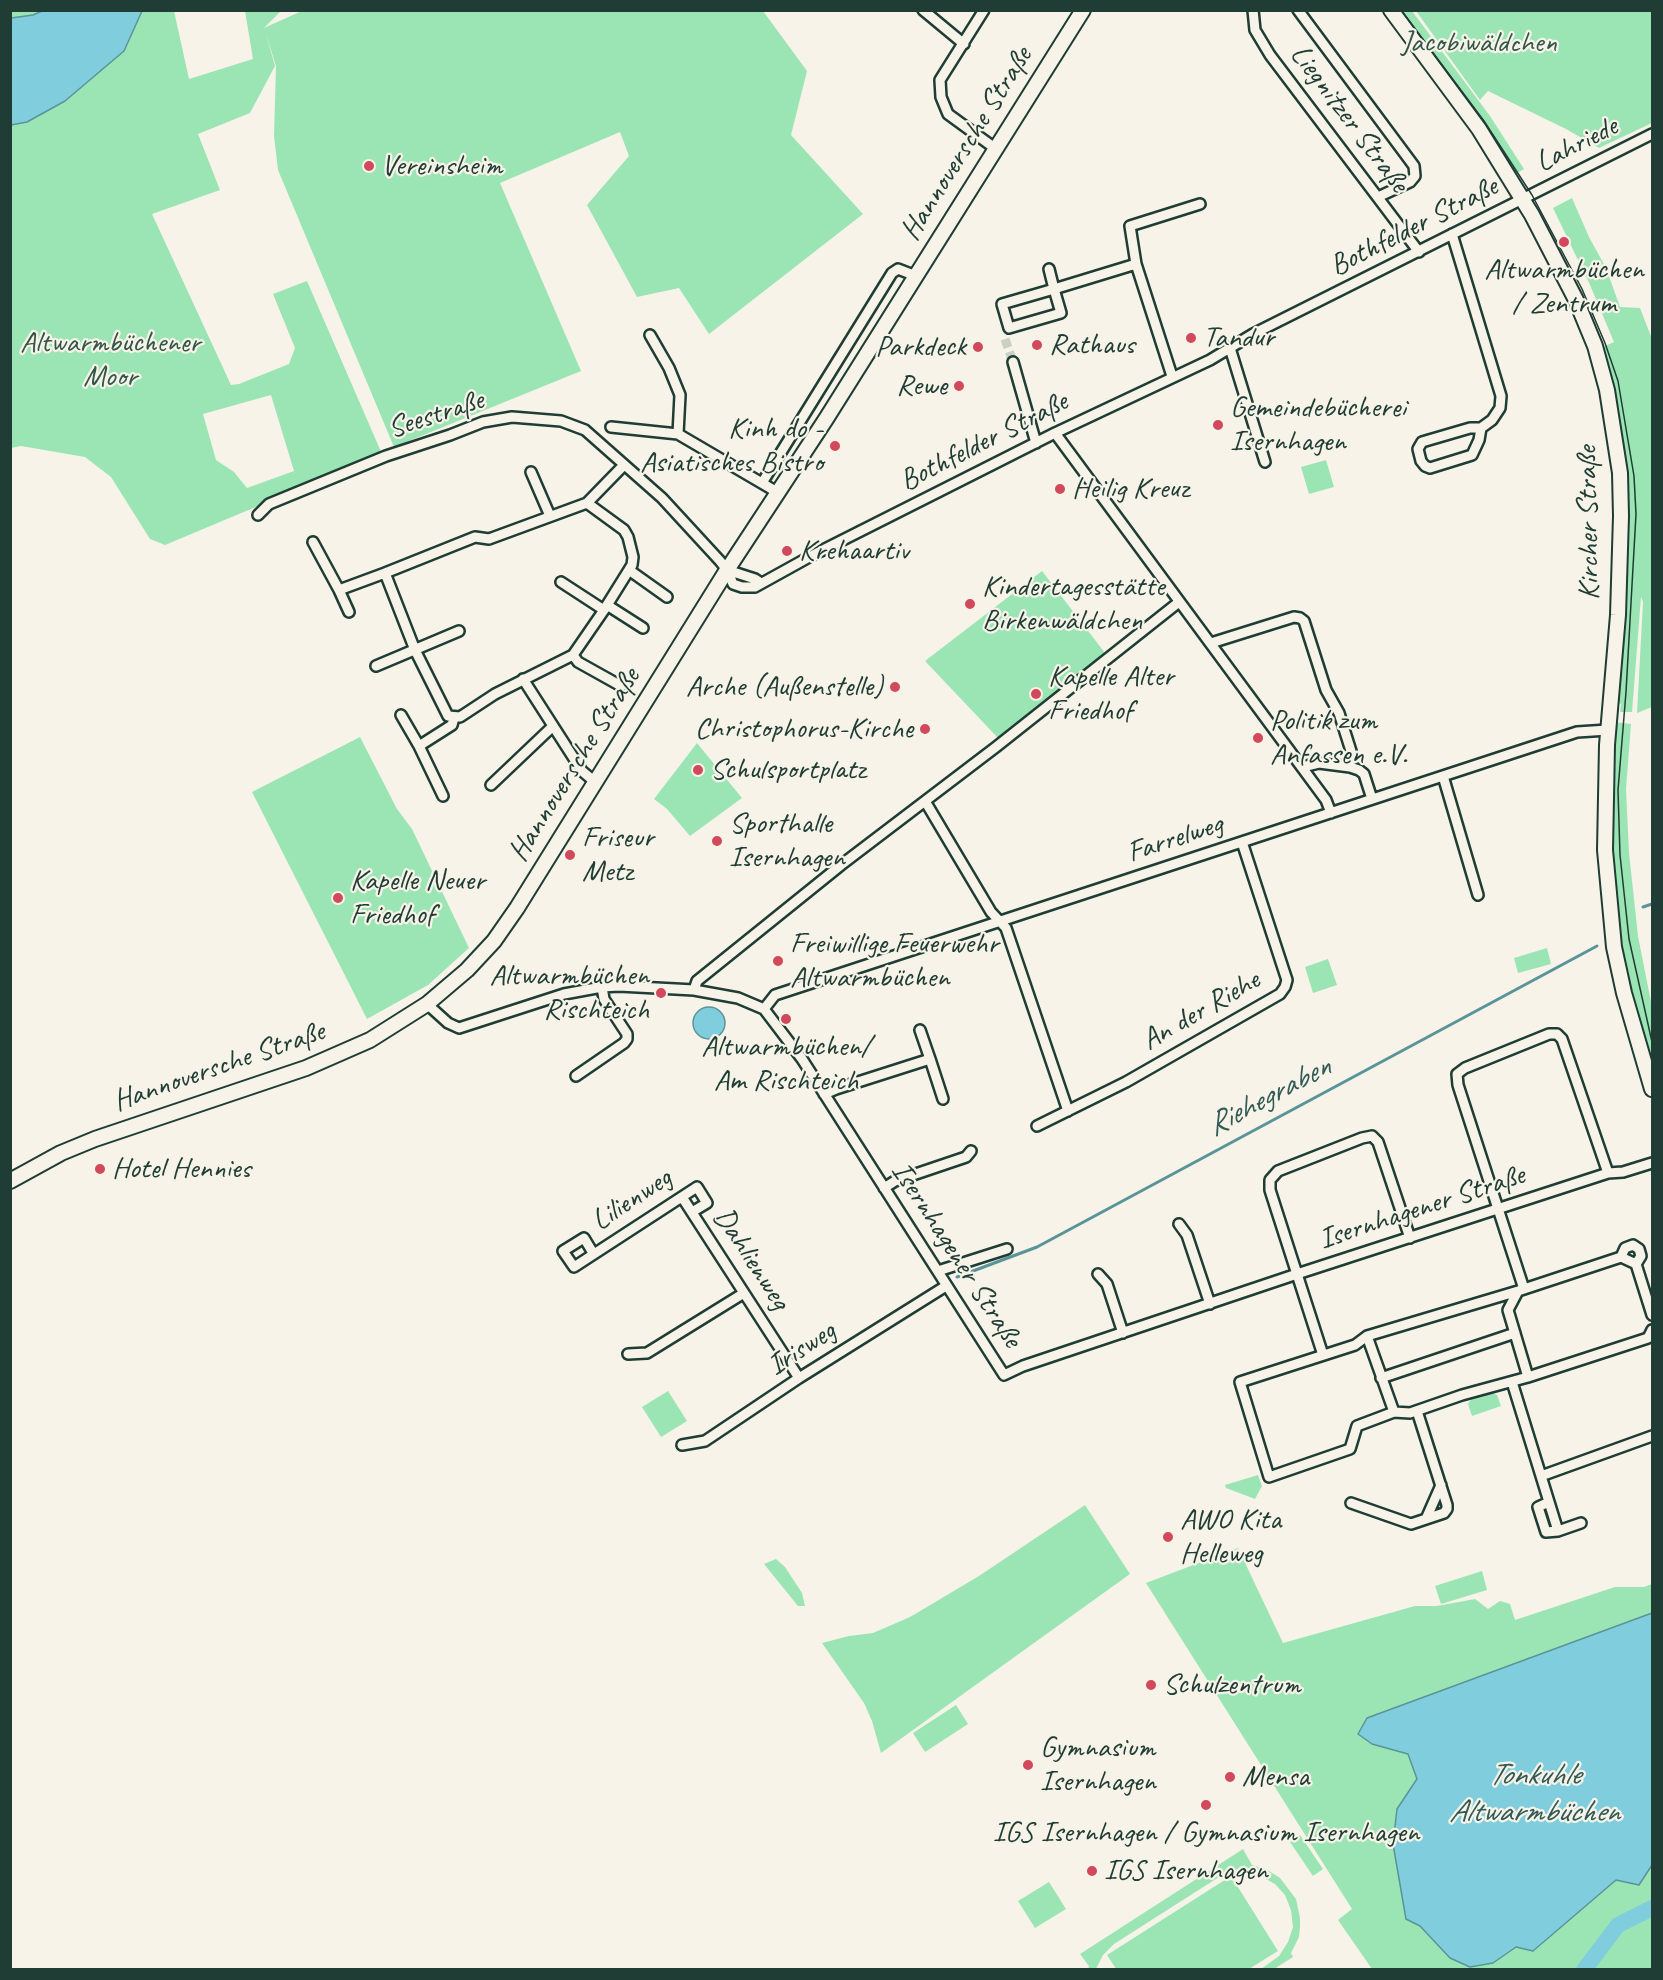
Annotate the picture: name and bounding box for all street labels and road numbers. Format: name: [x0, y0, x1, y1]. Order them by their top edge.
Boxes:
street label: Liegnitzer Straße: [1282, 38, 1416, 200]
street label: Hannoversche Straße: [893, 41, 1041, 247]
street label: Lahriede: [1530, 109, 1624, 181]
street label: Bothfelder Straße: [1324, 169, 1504, 285]
street label: Seestraße: [384, 383, 488, 447]
street label: Bothfelder Straße: [894, 384, 1074, 500]
street label: Kircher Straße: [1570, 446, 1608, 600]
street label: Hannoversche Straße: [501, 662, 649, 868]
street label: Farrelweg: [1123, 807, 1227, 871]
street label: An der Riehe: [1136, 963, 1266, 1059]
street label: Hannoversche Straße: [109, 1014, 329, 1120]
street label: Isernhagener Straße: [883, 1155, 1029, 1355]
street label: Isernhagener Straße: [1315, 1158, 1529, 1258]
street label: Lilienweg: [585, 1161, 679, 1239]
street label: Dahlienweg: [705, 1201, 797, 1317]
street label: Irisweg: [761, 1314, 843, 1384]

